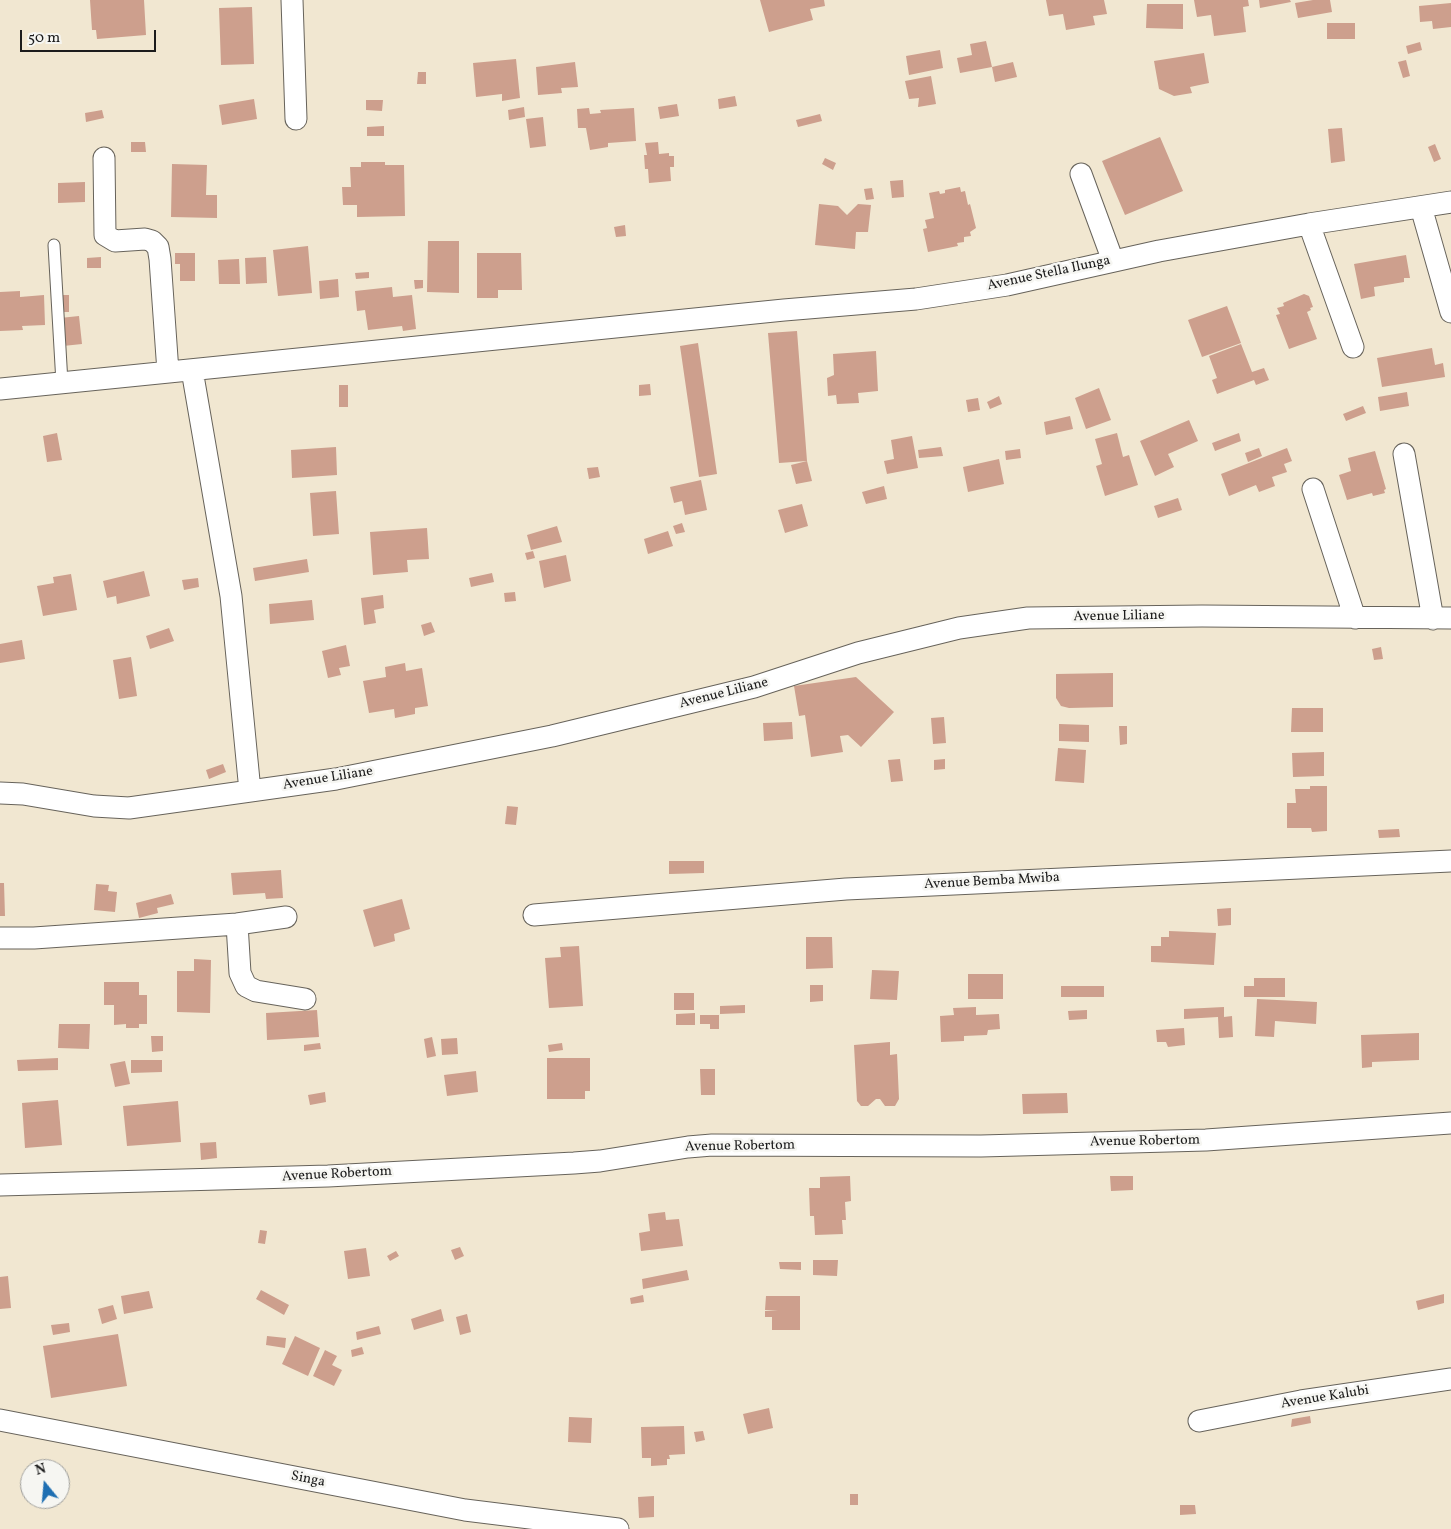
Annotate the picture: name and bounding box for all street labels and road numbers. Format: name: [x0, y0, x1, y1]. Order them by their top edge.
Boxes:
street label: Avenue Stella Ilunga: [986, 253, 1112, 295]
street label: Avenue Liliane: [1073, 608, 1165, 626]
street label: Avenue Liliane: [678, 675, 770, 713]
street label: Avenue Liliane: [282, 764, 374, 794]
street label: Avenue Bemba Mwiba: [924, 870, 1060, 894]
street label: Avenue Robertom: [1090, 1133, 1200, 1151]
street label: Avenue Robertom: [685, 1138, 795, 1156]
street label: Avenue Robertom: [282, 1164, 392, 1186]
street label: Avenue Kalubi: [1280, 1383, 1370, 1413]
street label: Singa: [290, 1468, 326, 1492]

